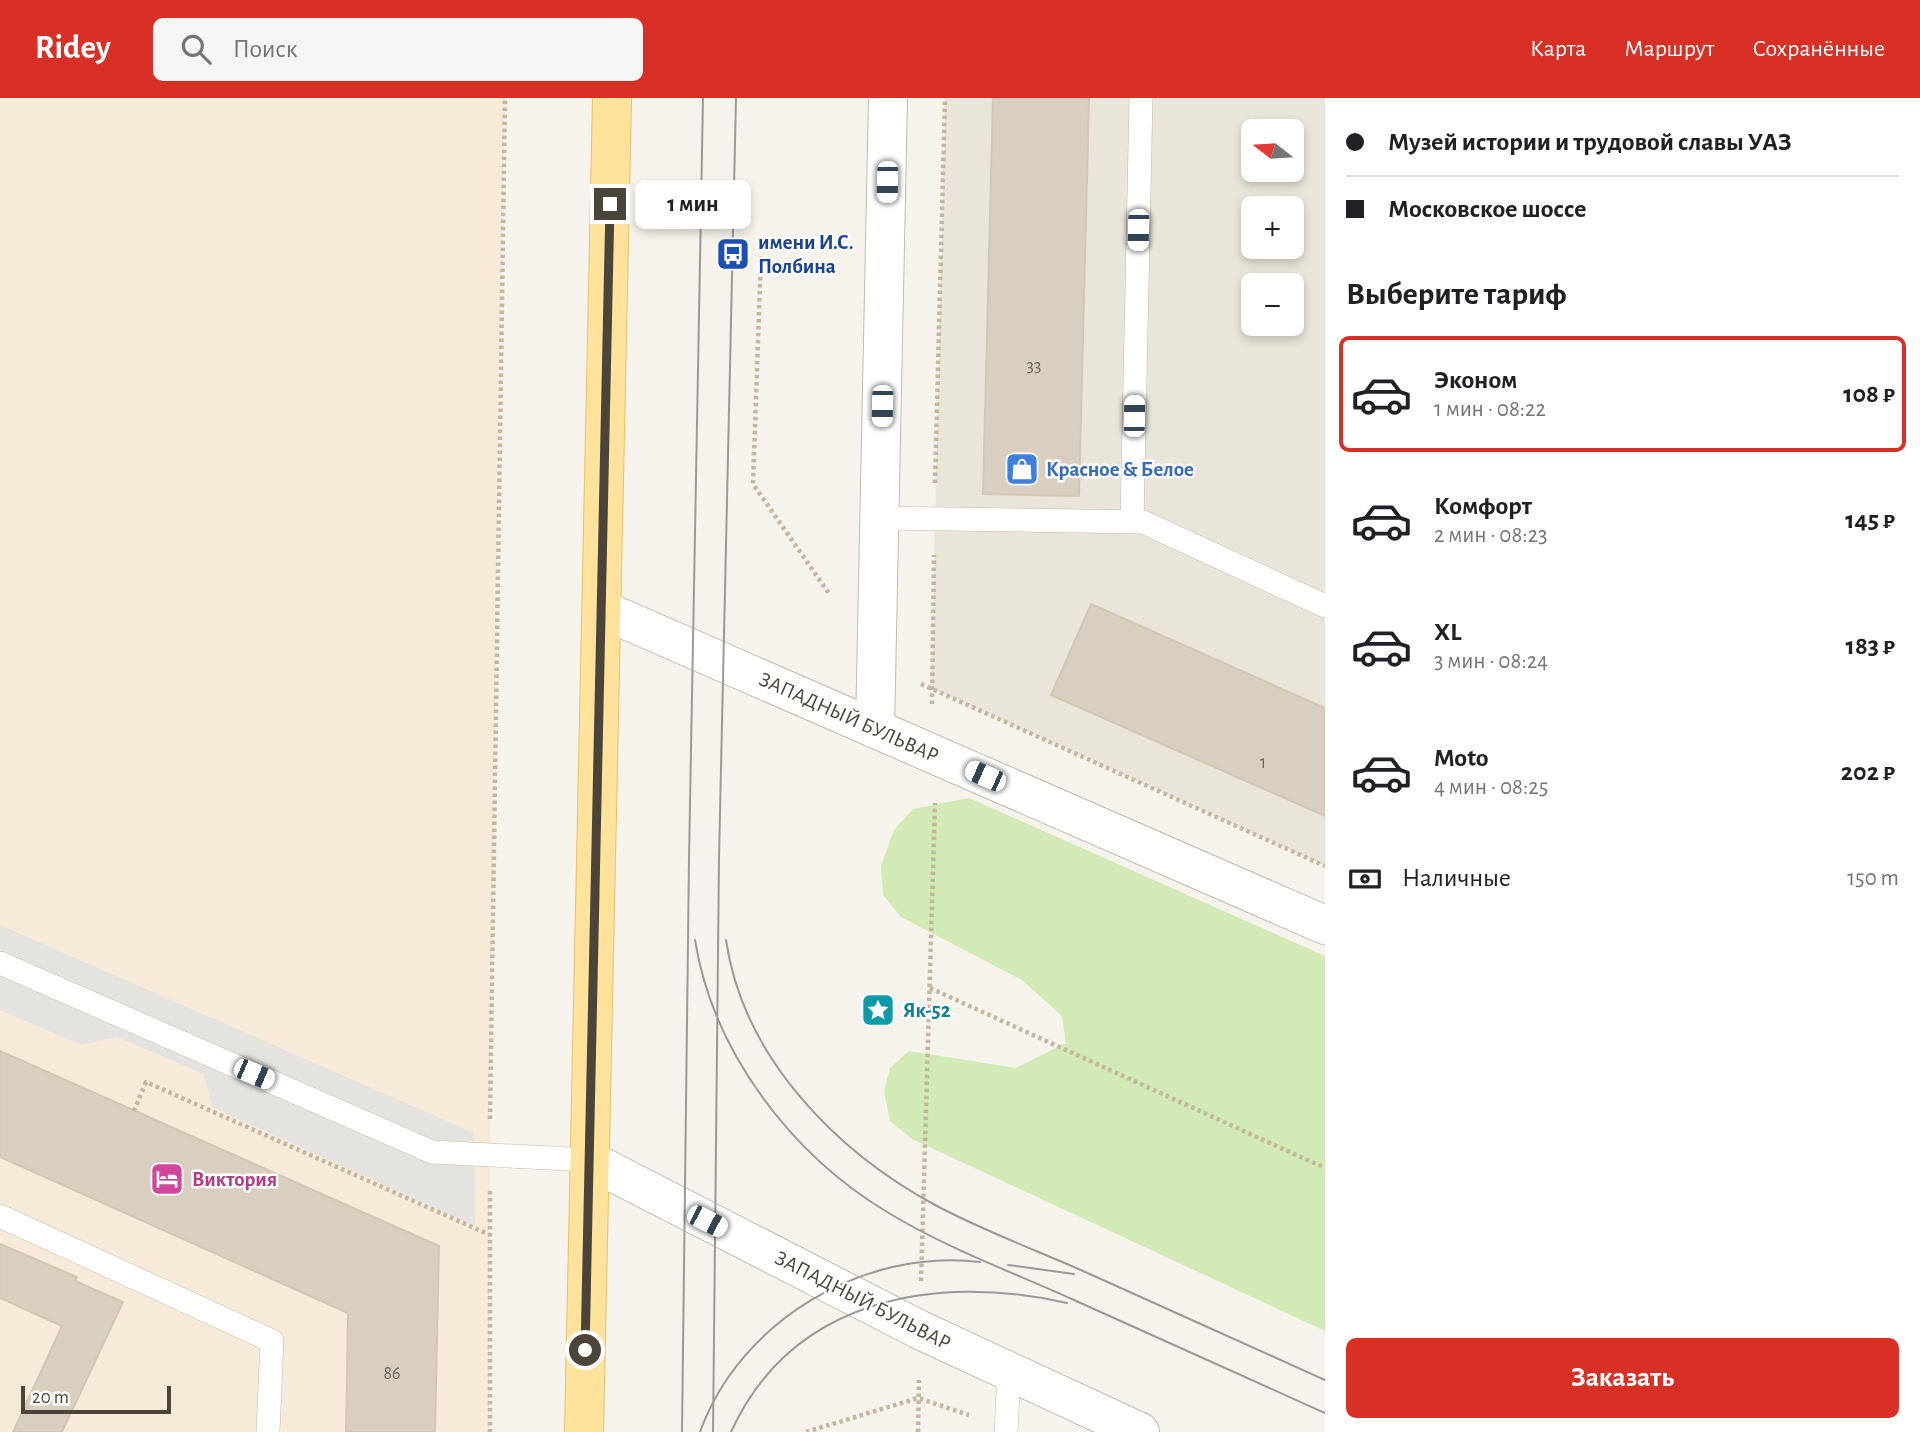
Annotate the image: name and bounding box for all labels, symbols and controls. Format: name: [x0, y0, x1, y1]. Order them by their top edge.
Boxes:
search box: [153, 18, 643, 81]
icon: search: [177, 30, 215, 68]
text: Ridey: [35, 32, 111, 65]
text: Поиск: [233, 36, 298, 62]
text: Карта: [1530, 37, 1586, 61]
text: Маршрут: [1624, 37, 1714, 61]
text: Сохранённые: [1752, 37, 1885, 61]
north arrow: [1241, 119, 1304, 182]
map controls: [1241, 119, 1304, 336]
text: Музей истории и трудовой славы УАЗ: [1388, 129, 1792, 155]
car: [877, 161, 898, 203]
callout: 1 мин: [634, 180, 750, 228]
route end: [594, 188, 626, 220]
text: 1 мин: [667, 193, 719, 216]
button: +: [1241, 196, 1304, 259]
text: Московское шоссе: [1388, 196, 1587, 222]
car: [1128, 209, 1149, 251]
place label: имени И.С. Полбина: [758, 232, 853, 277]
bus stop icon: имени И.С. Полбина: [714, 235, 752, 273]
button: −: [1241, 273, 1304, 336]
text: Выберите тариф: [1346, 278, 1567, 310]
house number: 33: [1027, 357, 1041, 375]
icon: car: [1350, 363, 1413, 426]
text: Эконом: [1434, 367, 1517, 393]
text: 108 ₽: [1843, 381, 1895, 407]
car: [872, 385, 893, 427]
car: [1124, 395, 1145, 437]
text: 1 мин · 08:22: [1434, 398, 1546, 421]
shop icon: Красное & Белое: [1003, 450, 1041, 488]
place label: Красное & Белое: [1046, 459, 1194, 480]
icon: car: [1350, 489, 1413, 552]
text: Комфорт: [1434, 493, 1532, 519]
text: 145 ₽: [1845, 507, 1895, 533]
text: 2 мин · 08:23: [1434, 524, 1548, 547]
icon: car: [1350, 615, 1413, 678]
text: XL: [1434, 619, 1461, 645]
text: 183 ₽: [1846, 633, 1895, 659]
text: 3 мин · 08:24: [1434, 650, 1548, 673]
street label: ЗАПАДНЫЙ БУЛЬВАР: [756, 667, 942, 767]
icon: car: [1350, 741, 1413, 804]
text: Moto: [1434, 745, 1489, 771]
house number: 1: [1260, 754, 1266, 772]
car: [962, 758, 1009, 794]
text: 202 ₽: [1841, 759, 1895, 785]
text: 4 мин · 08:25: [1434, 776, 1548, 799]
icon: cash: [1346, 860, 1384, 898]
text: Наличные: [1402, 865, 1511, 891]
text: 150 m: [1847, 867, 1899, 890]
place icon: Як-52: [859, 991, 897, 1029]
place label: Як-52: [903, 1000, 951, 1021]
car: [231, 1056, 278, 1092]
hotel icon: Виктория: [148, 1160, 186, 1198]
place label: Виктория: [192, 1169, 277, 1190]
car: [684, 1202, 731, 1240]
street label: ЗАПАДНЫЙ БУЛЬВАР: [771, 1246, 955, 1354]
route start: [569, 1334, 601, 1366]
button: Заказать: [1346, 1338, 1899, 1418]
house number: 86: [384, 1365, 401, 1383]
scale bar: [21, 1383, 172, 1415]
text: 20 m: [32, 1388, 69, 1407]

